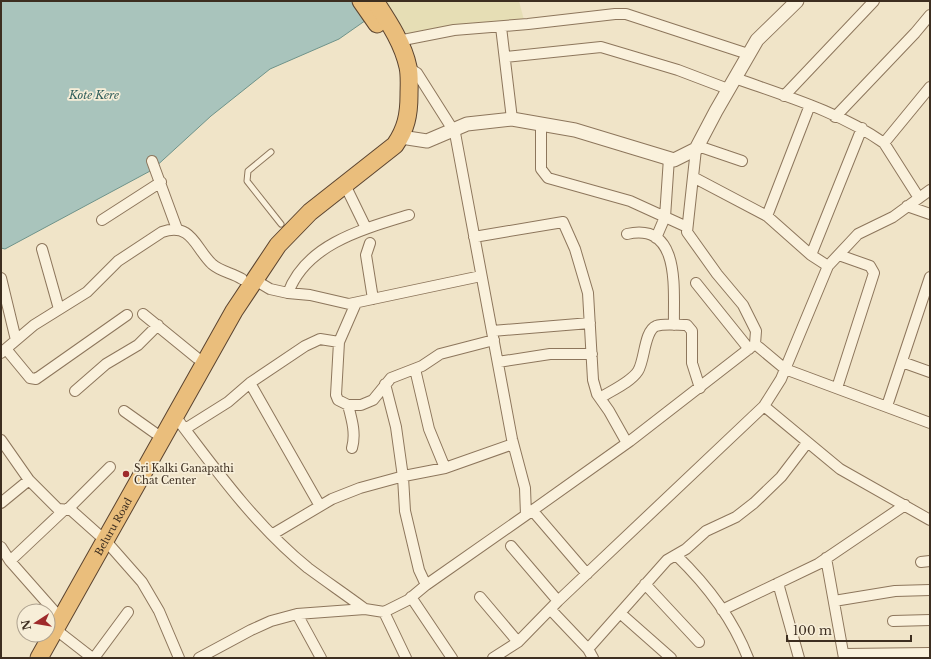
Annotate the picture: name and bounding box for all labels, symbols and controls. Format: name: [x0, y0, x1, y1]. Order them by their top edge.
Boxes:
water label: Kote Kere: [68, 88, 119, 102]
place label: Sri Kalki Ganapathi Chat Center: [134, 462, 234, 487]
marker: Sri Kalki Ganapathi Chat Center: [121, 469, 131, 479]
street label: Beluru Road: [92, 495, 135, 558]
north arrow: [16, 603, 56, 643]
scale bar: [787, 617, 911, 643]
text: N: [18, 618, 34, 632]
text: 100 m: [793, 623, 832, 638]

